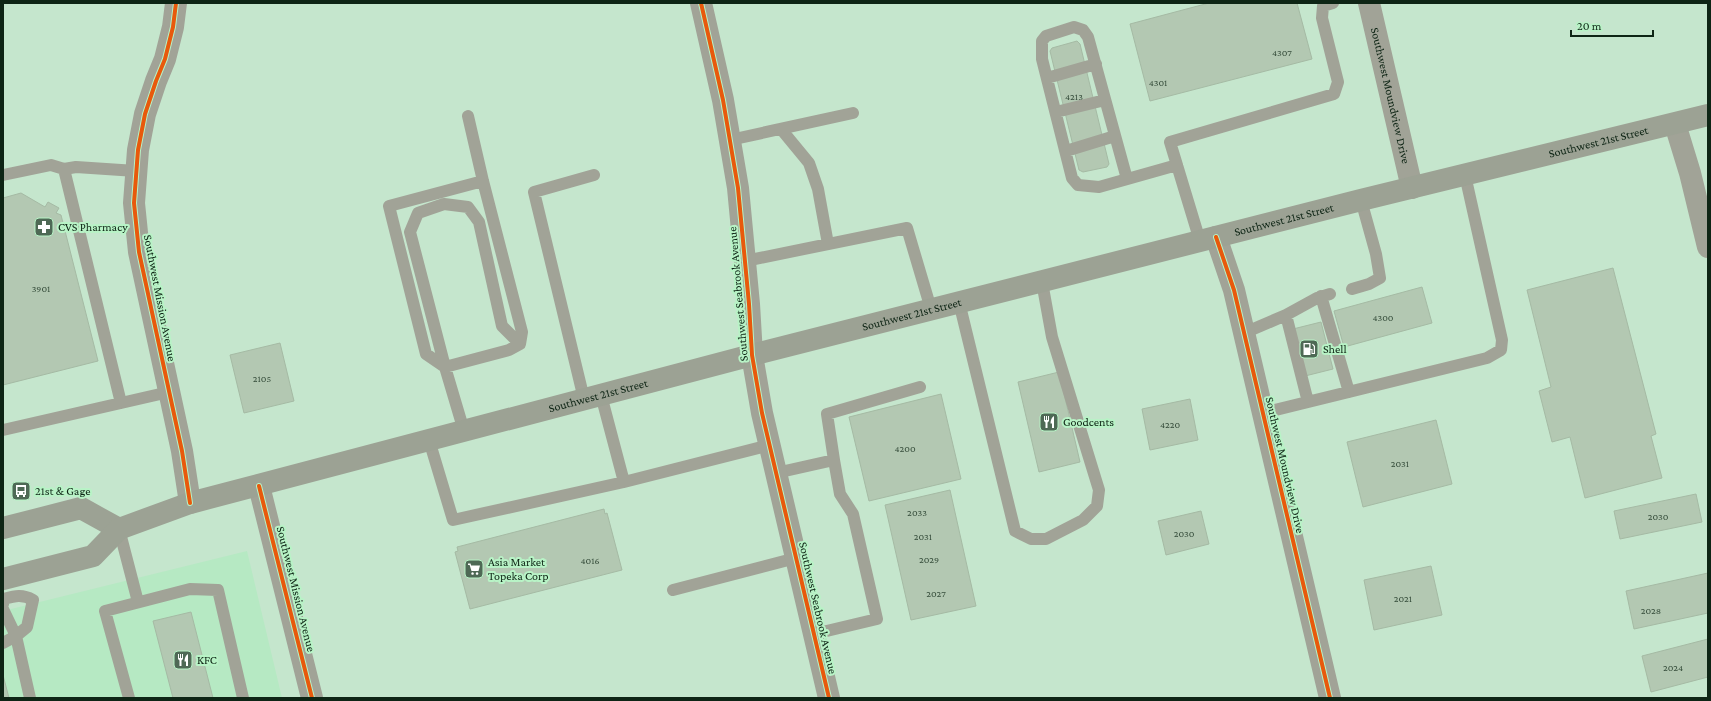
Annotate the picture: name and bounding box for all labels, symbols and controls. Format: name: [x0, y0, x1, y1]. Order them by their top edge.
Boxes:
scale bar: [1571, 12, 1653, 38]
text: 20 m: [1577, 19, 1602, 33]
street label: Southwest Moundview Drive: [1368, 26, 1413, 165]
house number: 4307: [1272, 47, 1292, 58]
house number: 4301: [1149, 77, 1167, 88]
house number: 4213: [1065, 91, 1083, 102]
street label: Southwest 21st Street: [1547, 123, 1651, 161]
street label: Southwest 21st Street: [1233, 200, 1336, 239]
pharmacy icon: CVS Pharmacy: [33, 216, 55, 238]
place label: CVS Pharmacy: [58, 220, 128, 234]
street label: Southwest Seabrook Avenue: [725, 226, 751, 362]
street label: Southwest Mission Avenue: [141, 233, 179, 363]
house number: 3901: [32, 283, 50, 294]
street label: Southwest 21st Street: [861, 295, 964, 334]
house number: 4300: [1372, 312, 1394, 323]
fuel station icon: Shell: [1298, 338, 1320, 360]
place label: Shell: [1323, 342, 1347, 356]
house number: 2105: [253, 373, 272, 384]
street label: Southwest 21st Street: [547, 375, 650, 415]
street label: Southwest Moundview Drive: [1262, 396, 1308, 534]
restaurant icon: Goodcents: [1038, 411, 1060, 433]
place label: Goodcents: [1063, 415, 1114, 429]
house number: 4220: [1160, 419, 1180, 430]
house number: 4200: [894, 443, 916, 454]
house number: 2031: [1391, 458, 1409, 469]
bus stop icon: 21st & Gage: [10, 480, 32, 502]
place label: 21st & Gage: [35, 484, 90, 498]
house number: 2033: [907, 507, 927, 518]
house number: 2030: [1648, 511, 1669, 522]
street label: Southwest Mission Avenue: [274, 525, 318, 653]
house number: 2030: [1174, 528, 1195, 539]
house number: 2031: [914, 531, 932, 542]
street label: Southwest Seabrook Avenue: [796, 541, 840, 675]
house number: 2029: [919, 554, 939, 565]
place label: Asia Market Topeka Corp: [488, 555, 549, 583]
house number: 4016: [580, 555, 600, 566]
supermarket icon: Asia Market Topeka Corp: [463, 558, 485, 580]
house number: 2027: [926, 588, 946, 599]
house number: 2021: [1394, 593, 1412, 604]
house number: 2028: [1641, 605, 1661, 616]
restaurant icon: KFC: [172, 649, 194, 671]
place label: KFC: [197, 653, 217, 667]
house number: 2024: [1663, 662, 1683, 673]

